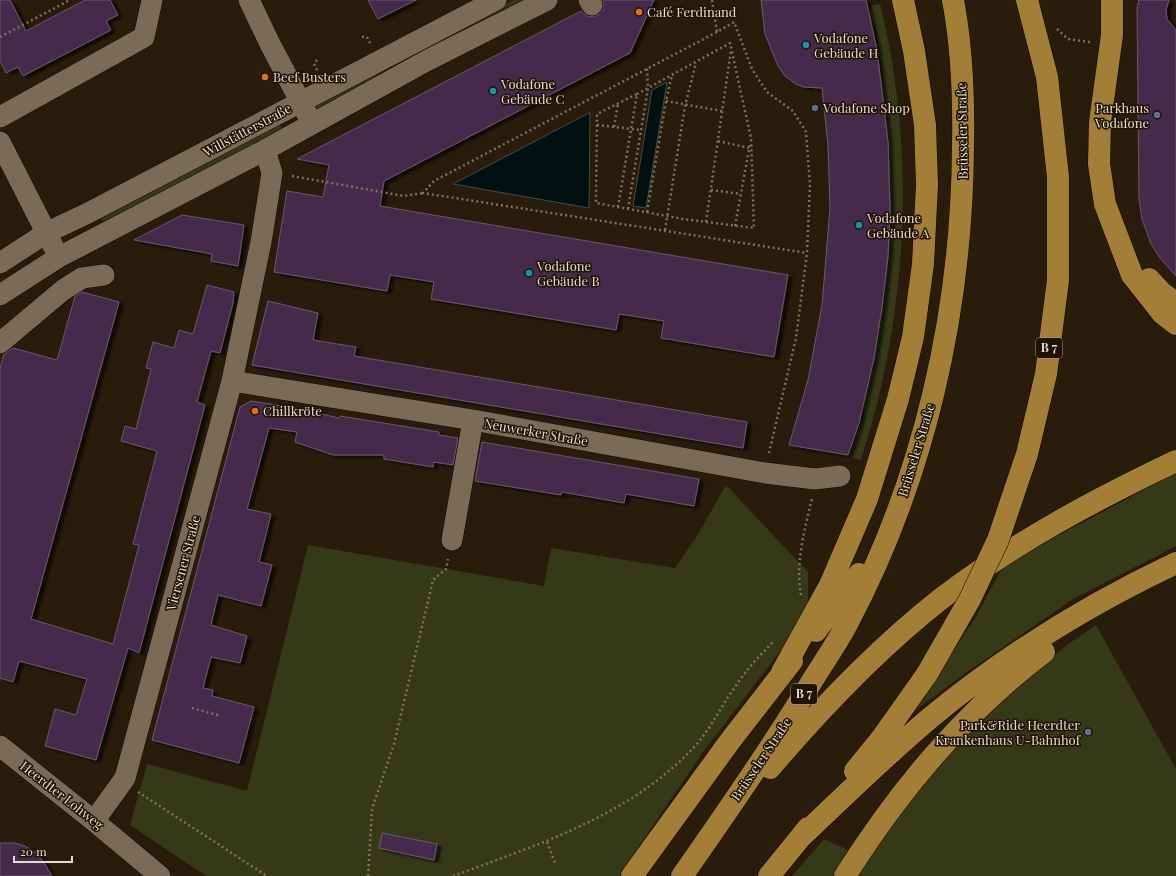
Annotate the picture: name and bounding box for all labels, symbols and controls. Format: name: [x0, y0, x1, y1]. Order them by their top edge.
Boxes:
place label: Café Ferdinand: [647, 3, 737, 20]
marker: Café Ferdinand: [634, 7, 644, 17]
place label: Vodafone Gebäude H: [813, 29, 878, 61]
marker: Vodafone Gebäude H: [801, 40, 811, 50]
place label: Beef Busters: [273, 68, 346, 85]
marker: Beef Busters: [260, 72, 270, 82]
place label: Vodafone Gebäude C: [500, 75, 564, 107]
street label: Brüsseler Straße: [952, 82, 971, 179]
marker: Vodafone Gebäude C: [488, 86, 498, 96]
street label: Willstätterstraße: [199, 99, 294, 160]
place label: Vodafone Shop: [822, 99, 910, 116]
place label: Parkhaus Vodafone: [1094, 99, 1149, 131]
marker: Vodafone Shop: [810, 103, 820, 113]
marker: Parkhaus Vodafone: [1152, 110, 1162, 120]
place label: Vodafone Gebäude A: [866, 209, 930, 241]
marker: Vodafone Gebäude A: [854, 220, 864, 230]
place label: Vodafone Gebäude B: [536, 257, 600, 289]
marker: Vodafone Gebäude B: [524, 268, 534, 278]
road number: B 7: [1036, 338, 1062, 358]
street label: Brüsseler Straße: [893, 401, 938, 499]
place label: Chillkröte: [263, 402, 322, 419]
marker: Chillkröte: [250, 406, 260, 416]
street label: Neuwerker Straße: [483, 414, 590, 449]
street label: Viersener Straße: [161, 513, 203, 613]
road number: B 7: [791, 684, 817, 704]
street label: Brüsseler Straße: [727, 714, 795, 803]
place label: Park&Ride Heerdter Krankenhaus U-Bahnhof: [935, 716, 1082, 748]
marker: Park&Ride Heerdter Krankenhaus U-Bahnhof: [1083, 727, 1093, 737]
street label: Heerdter Lohweg: [17, 757, 108, 833]
scale bar: [14, 838, 72, 864]
text: 20 m: [20, 843, 47, 859]

